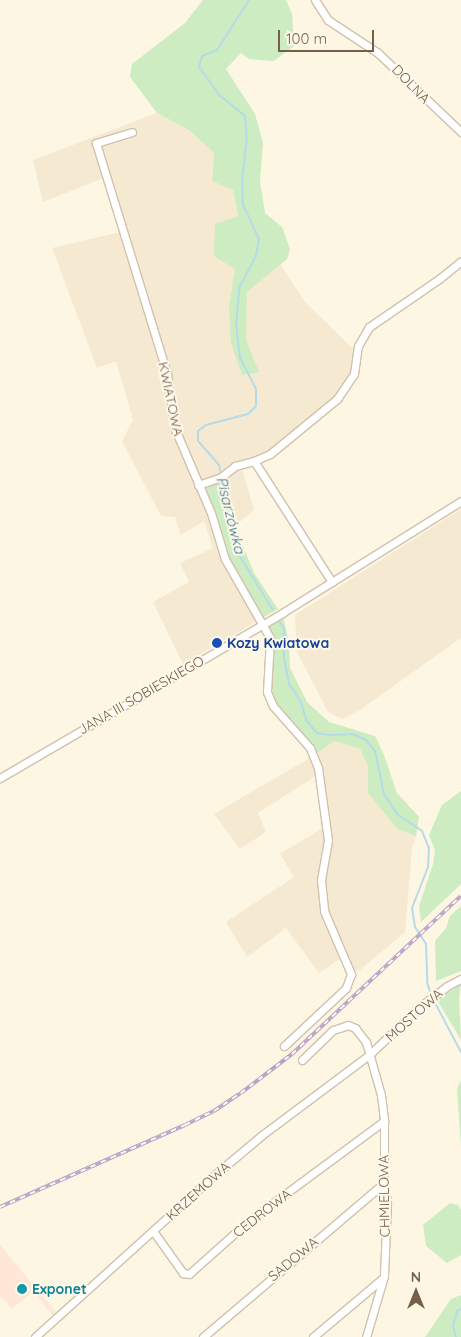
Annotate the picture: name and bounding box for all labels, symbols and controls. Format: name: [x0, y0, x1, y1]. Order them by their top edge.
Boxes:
scale bar: [281, 20, 377, 52]
text: 100 m: [286, 29, 327, 48]
street label: DOLNA: [388, 61, 434, 107]
street label: KWIATOWA: [155, 360, 187, 438]
water label: Pisarzówka: [213, 475, 249, 555]
place label: Kozy Kwiatowa: [227, 635, 329, 651]
marker: Kozy Kwiatowa: [211, 637, 223, 649]
street label: JANA III SOBIESKIEGO: [75, 652, 207, 738]
street label: MOSTOWA: [382, 985, 446, 1045]
street label: CHMIELOWA: [375, 1155, 393, 1237]
street label: KRZEMOWA: [163, 1158, 233, 1224]
street label: CEDROWA: [230, 1185, 294, 1241]
street label: SADOWA: [265, 1233, 321, 1285]
north arrow: [391, 1267, 441, 1317]
text: N: [411, 1268, 421, 1286]
place label: Exponet: [32, 1281, 87, 1297]
marker: Exponet: [16, 1283, 28, 1295]

